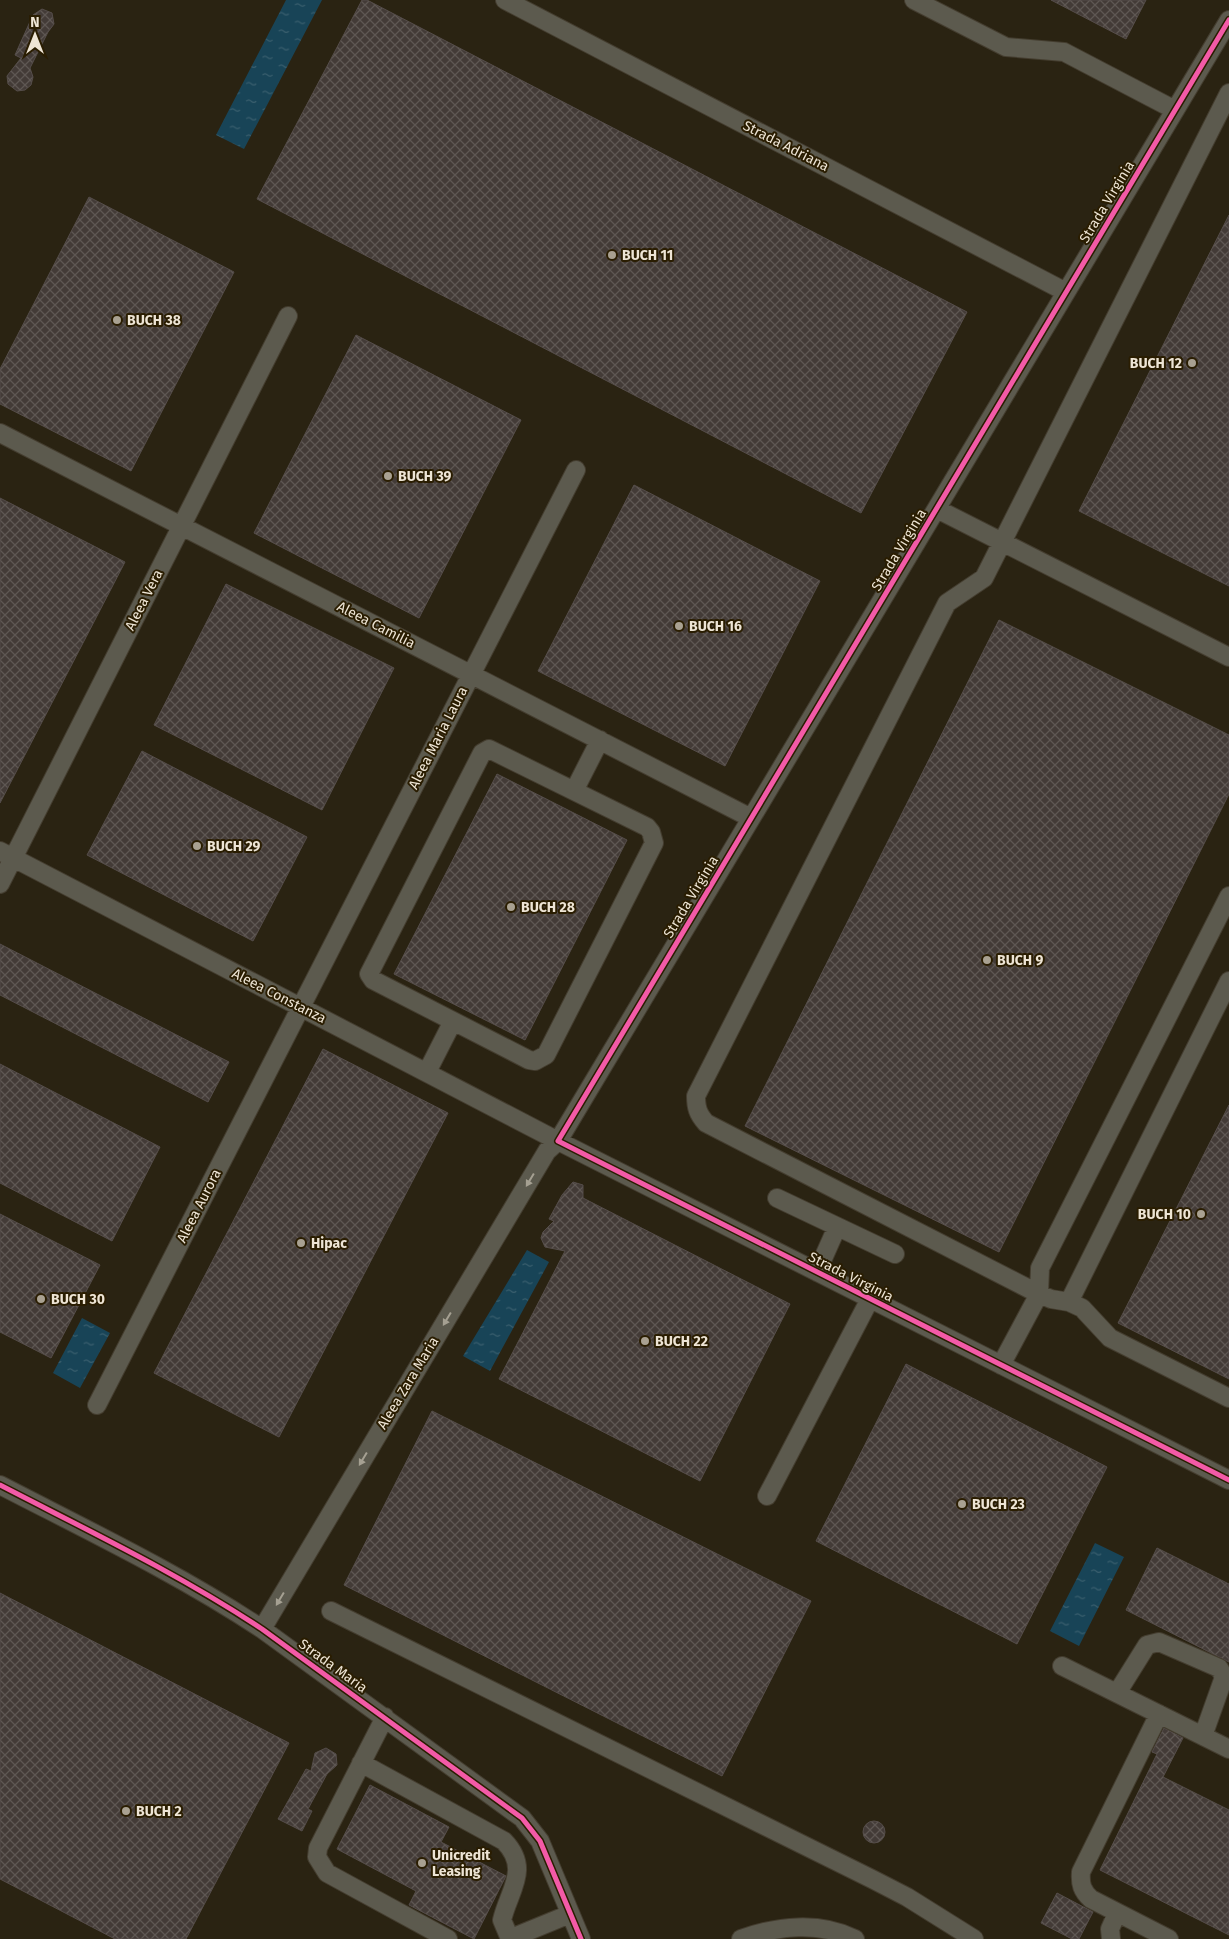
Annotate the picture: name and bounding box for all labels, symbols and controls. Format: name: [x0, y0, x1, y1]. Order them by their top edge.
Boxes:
north arrow: [10, 10, 60, 60]
text: N: [30, 14, 40, 31]
street label: Strada Adriana: [740, 117, 832, 175]
street label: Strada Virginia: [1076, 158, 1138, 246]
place label: BUCH 11: [622, 247, 673, 264]
marker: BUCH 11: [606, 249, 618, 261]
place label: BUCH 38: [127, 312, 181, 329]
marker: BUCH 38: [111, 314, 123, 326]
place label: BUCH 12: [1130, 355, 1182, 372]
marker: BUCH 12: [1186, 357, 1198, 369]
place label: BUCH 39: [398, 468, 452, 485]
marker: BUCH 39: [382, 470, 394, 482]
street label: Strada Virginia: [868, 506, 930, 594]
street label: Aleea Vera: [121, 567, 167, 633]
street label: Aleea Camilia: [334, 598, 418, 652]
place label: BUCH 16: [689, 618, 742, 635]
marker: BUCH 16: [673, 620, 685, 632]
street label: Aleea Maria Laura: [405, 684, 471, 792]
place label: BUCH 29: [207, 838, 261, 855]
marker: BUCH 29: [191, 840, 203, 852]
street label: Strada Virginia: [660, 853, 722, 941]
place label: BUCH 28: [521, 899, 575, 916]
marker: BUCH 28: [505, 901, 517, 913]
place label: BUCH 9: [997, 952, 1043, 969]
marker: BUCH 9: [981, 954, 993, 966]
street label: Aleea Constanza: [229, 965, 329, 1027]
street label: Aleea Aurora: [173, 1166, 225, 1246]
one-way arrow: [525, 1173, 534, 1186]
place label: BUCH 10: [1138, 1206, 1191, 1223]
marker: BUCH 10: [1195, 1208, 1207, 1220]
place label: Hipac: [311, 1235, 347, 1252]
marker: Hipac: [295, 1237, 307, 1249]
street label: Strada Virginia: [806, 1248, 896, 1306]
place label: BUCH 30: [51, 1291, 105, 1308]
marker: BUCH 30: [35, 1293, 47, 1305]
one-way arrow: [442, 1313, 451, 1326]
place label: BUCH 22: [655, 1333, 708, 1350]
street label: Aleea Zara Maria: [374, 1334, 442, 1432]
marker: BUCH 22: [639, 1335, 651, 1347]
one-way arrow: [359, 1453, 368, 1466]
place label: BUCH 23: [972, 1496, 1025, 1513]
marker: BUCH 23: [956, 1498, 968, 1510]
one-way arrow: [276, 1592, 285, 1605]
street label: Strada Maria: [295, 1635, 371, 1697]
place label: BUCH 2: [136, 1803, 182, 1820]
marker: BUCH 2: [120, 1805, 132, 1817]
place label: Unicredit Leasing: [432, 1847, 491, 1880]
marker: Unicredit Leasing: [416, 1857, 428, 1869]

